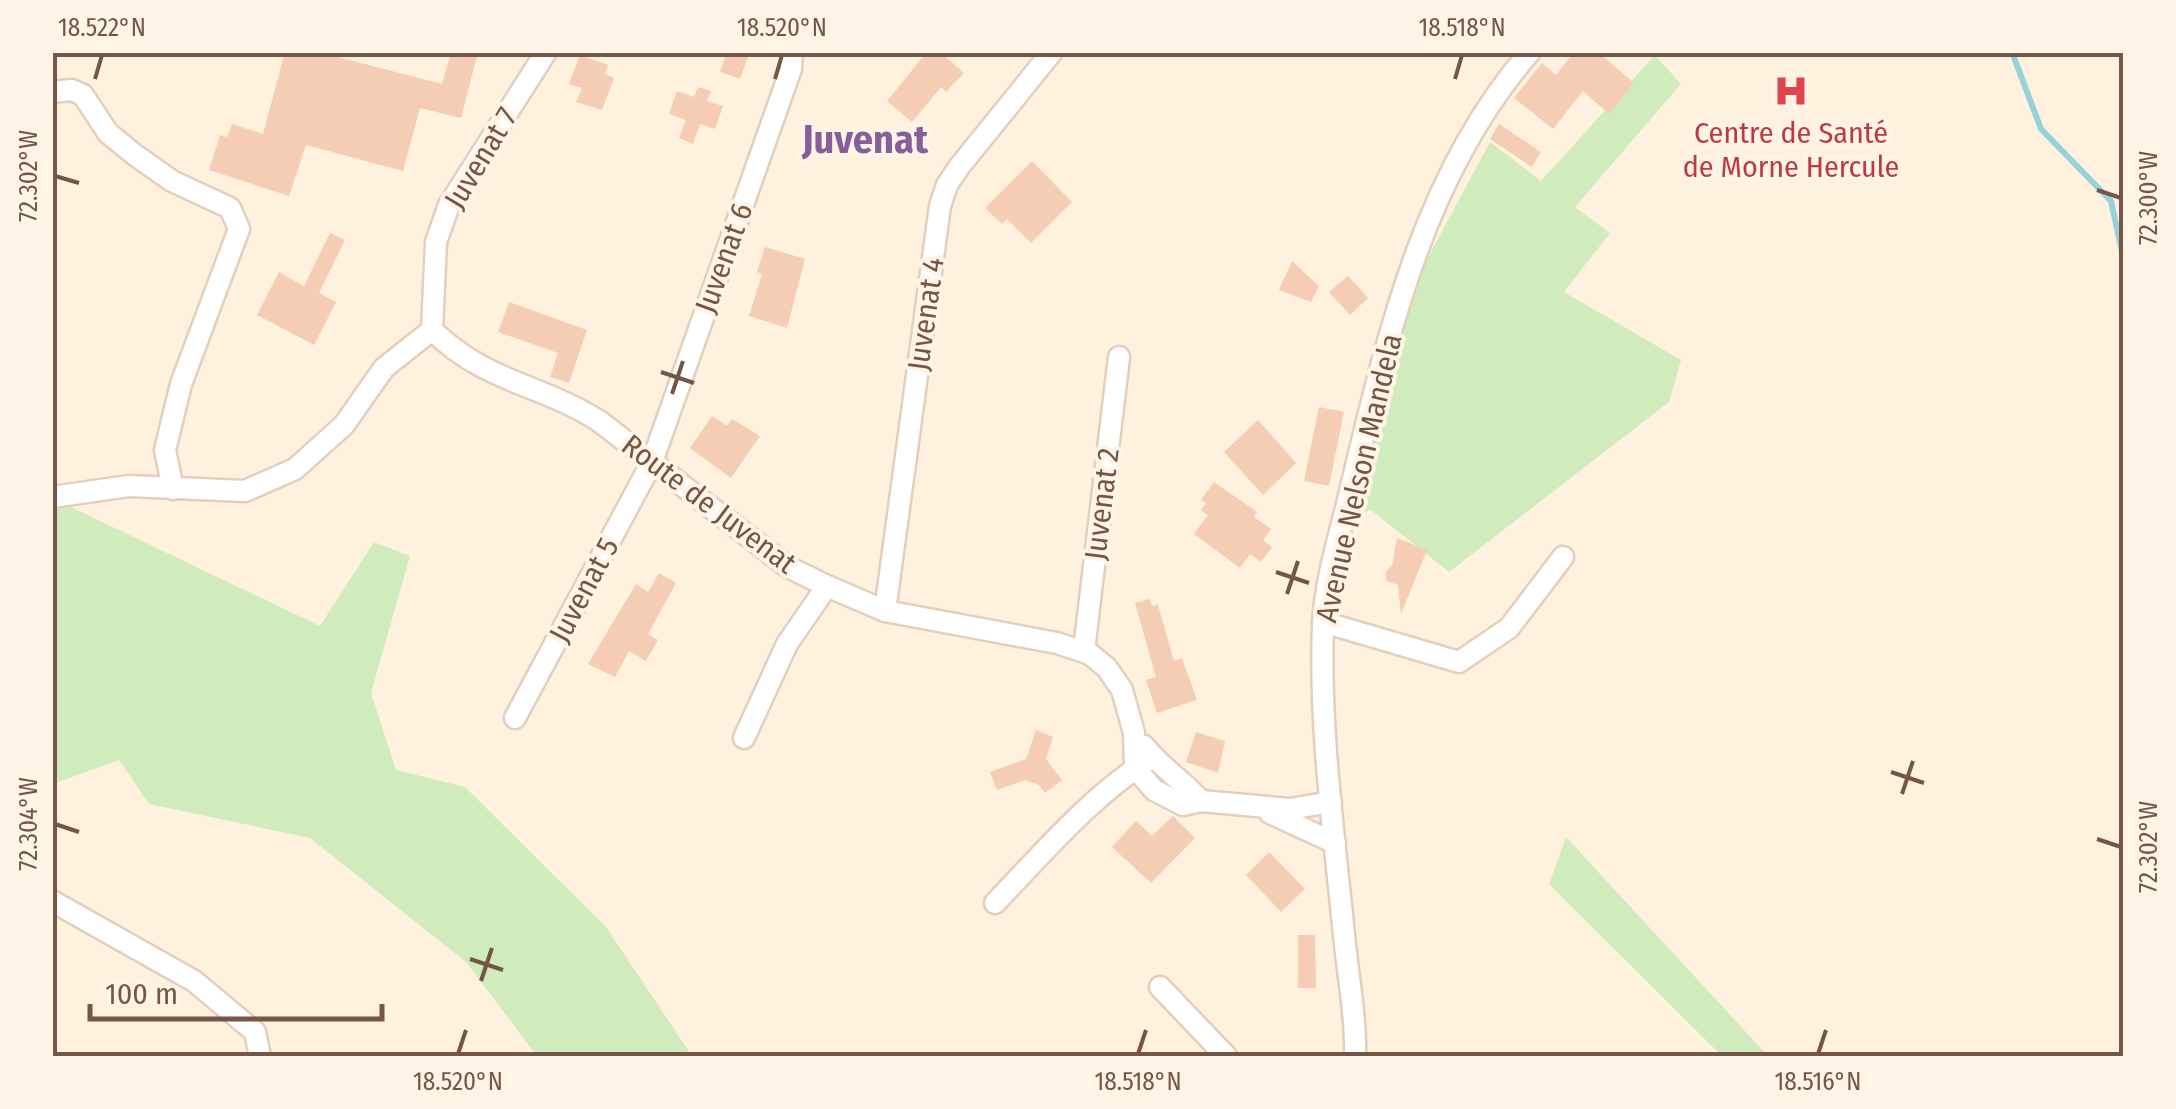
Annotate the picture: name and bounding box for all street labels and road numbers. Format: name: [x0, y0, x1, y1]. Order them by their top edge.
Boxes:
street label: Juvenat 7: [437, 101, 525, 215]
street label: Juvenat 6: [688, 198, 760, 318]
street label: Juvenat 4: [900, 255, 952, 373]
street label: Avenue Nelson Mandela: [1308, 330, 1410, 626]
street label: Route de Juvenat: [615, 427, 803, 581]
street label: Juvenat 2: [1077, 446, 1127, 562]
street label: Juvenat 5: [542, 532, 626, 648]

